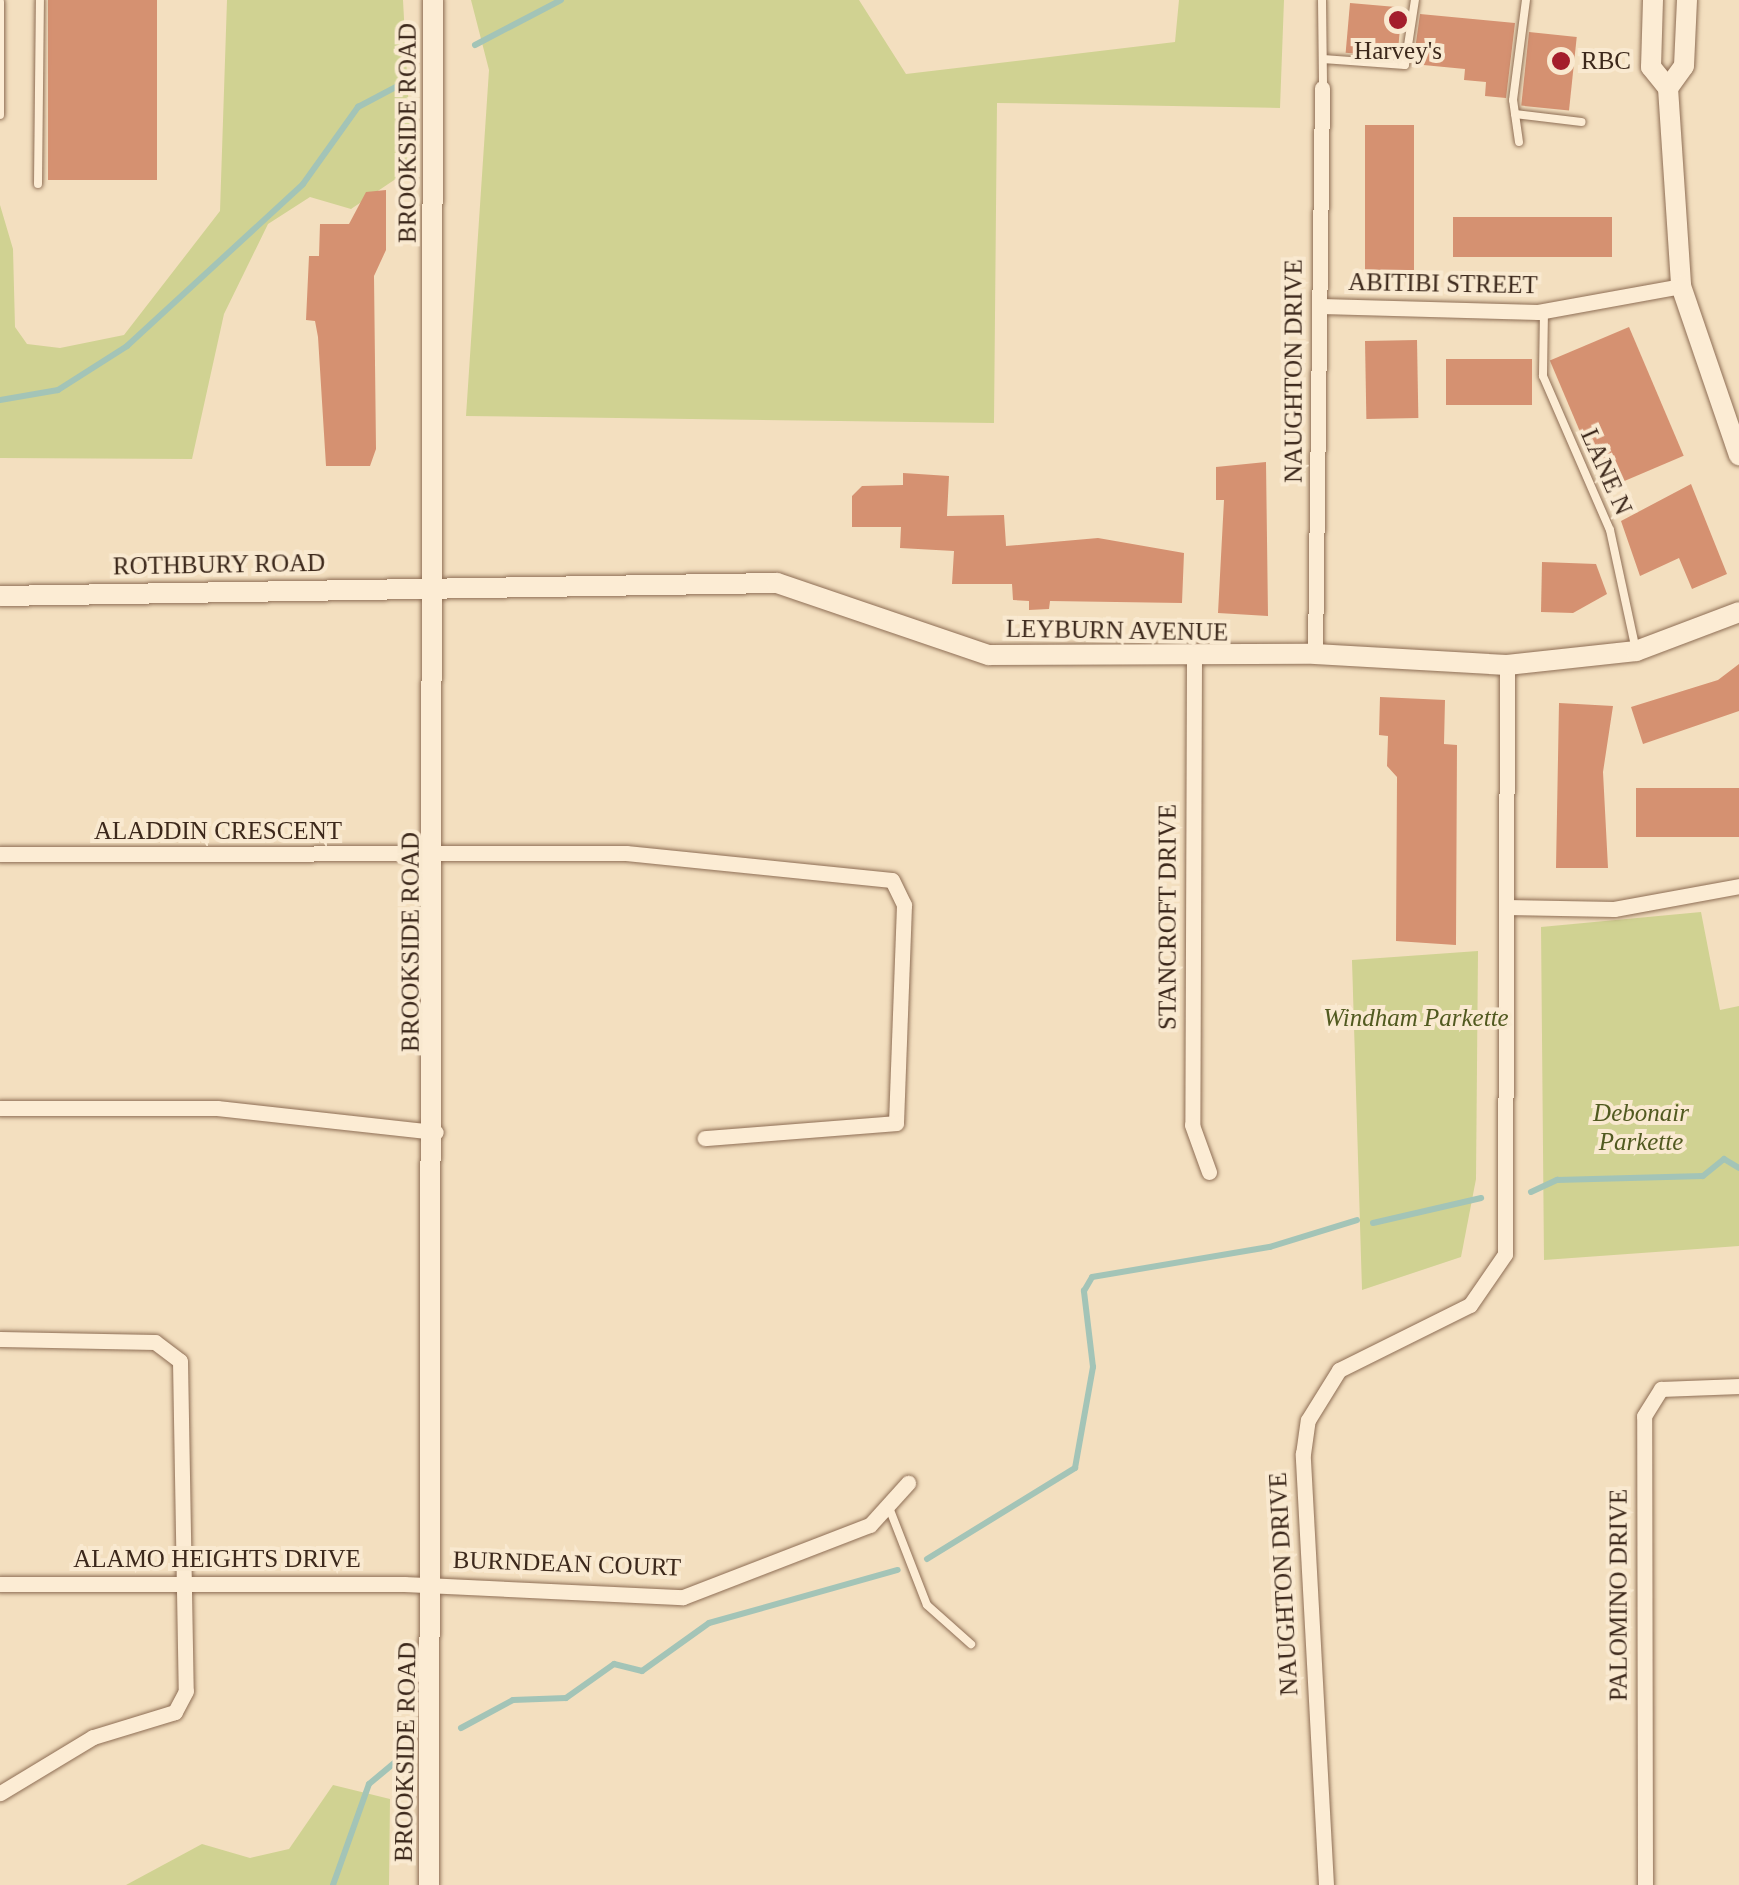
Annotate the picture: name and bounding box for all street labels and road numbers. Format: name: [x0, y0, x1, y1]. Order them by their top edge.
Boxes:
street label: BROOKSIDE ROAD: [393, 23, 423, 243]
street label: NAUGHTON DRIVE: [1279, 259, 1309, 483]
street label: ABITIBI STREET: [1348, 267, 1538, 301]
street label: LANE N: [1574, 424, 1638, 520]
street label: ROTHBURY ROAD: [112, 548, 326, 582]
street label: LEYBURN AVENUE: [1005, 614, 1229, 648]
street label: STANCROFT DRIVE: [1153, 804, 1183, 1030]
street label: ALADDIN CRESCENT: [94, 816, 342, 846]
street label: BROOKSIDE ROAD: [396, 832, 426, 1052]
street label: NAUGHTON DRIVE: [1263, 1471, 1305, 1697]
street label: PALOMINO DRIVE: [1604, 1489, 1634, 1701]
street label: ALAMO HEIGHTS DRIVE: [73, 1544, 361, 1574]
street label: BURNDEAN COURT: [452, 1545, 682, 1583]
street label: BROOKSIDE ROAD: [389, 1642, 423, 1862]

